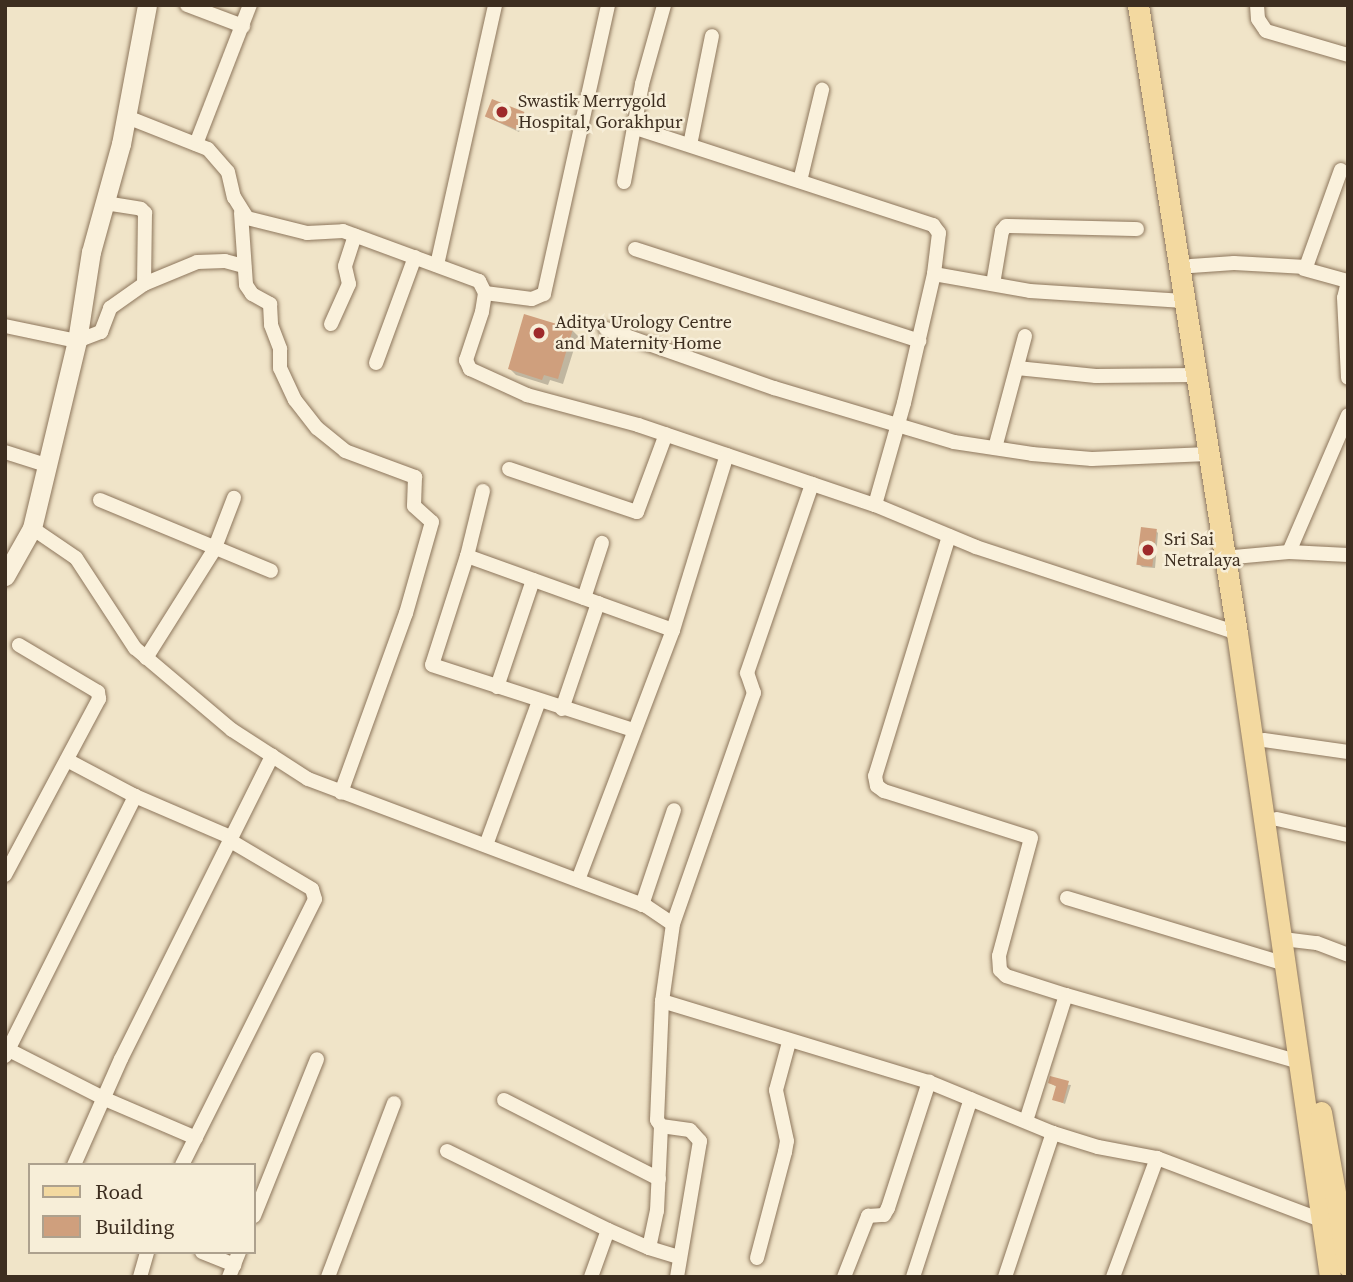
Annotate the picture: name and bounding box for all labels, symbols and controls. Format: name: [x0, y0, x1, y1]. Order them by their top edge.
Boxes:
place label: Swastik Merrygold Hospital, Gorakhpur: [518, 91, 683, 134]
marker: Swastik Merrygold Hospital, Gorakhpur: [492, 102, 512, 122]
place label: Aditya Urology Centre and Maternity Home: [555, 312, 732, 354]
marker: Aditya Urology Centre and Maternity Home: [529, 323, 549, 343]
place label: Sri Sai Netralaya: [1164, 529, 1241, 572]
marker: Sri Sai Netralaya: [1138, 540, 1158, 560]
legend: [28, 1163, 256, 1254]
text: Road: [95, 1177, 143, 1206]
text: Building: [95, 1212, 174, 1241]

